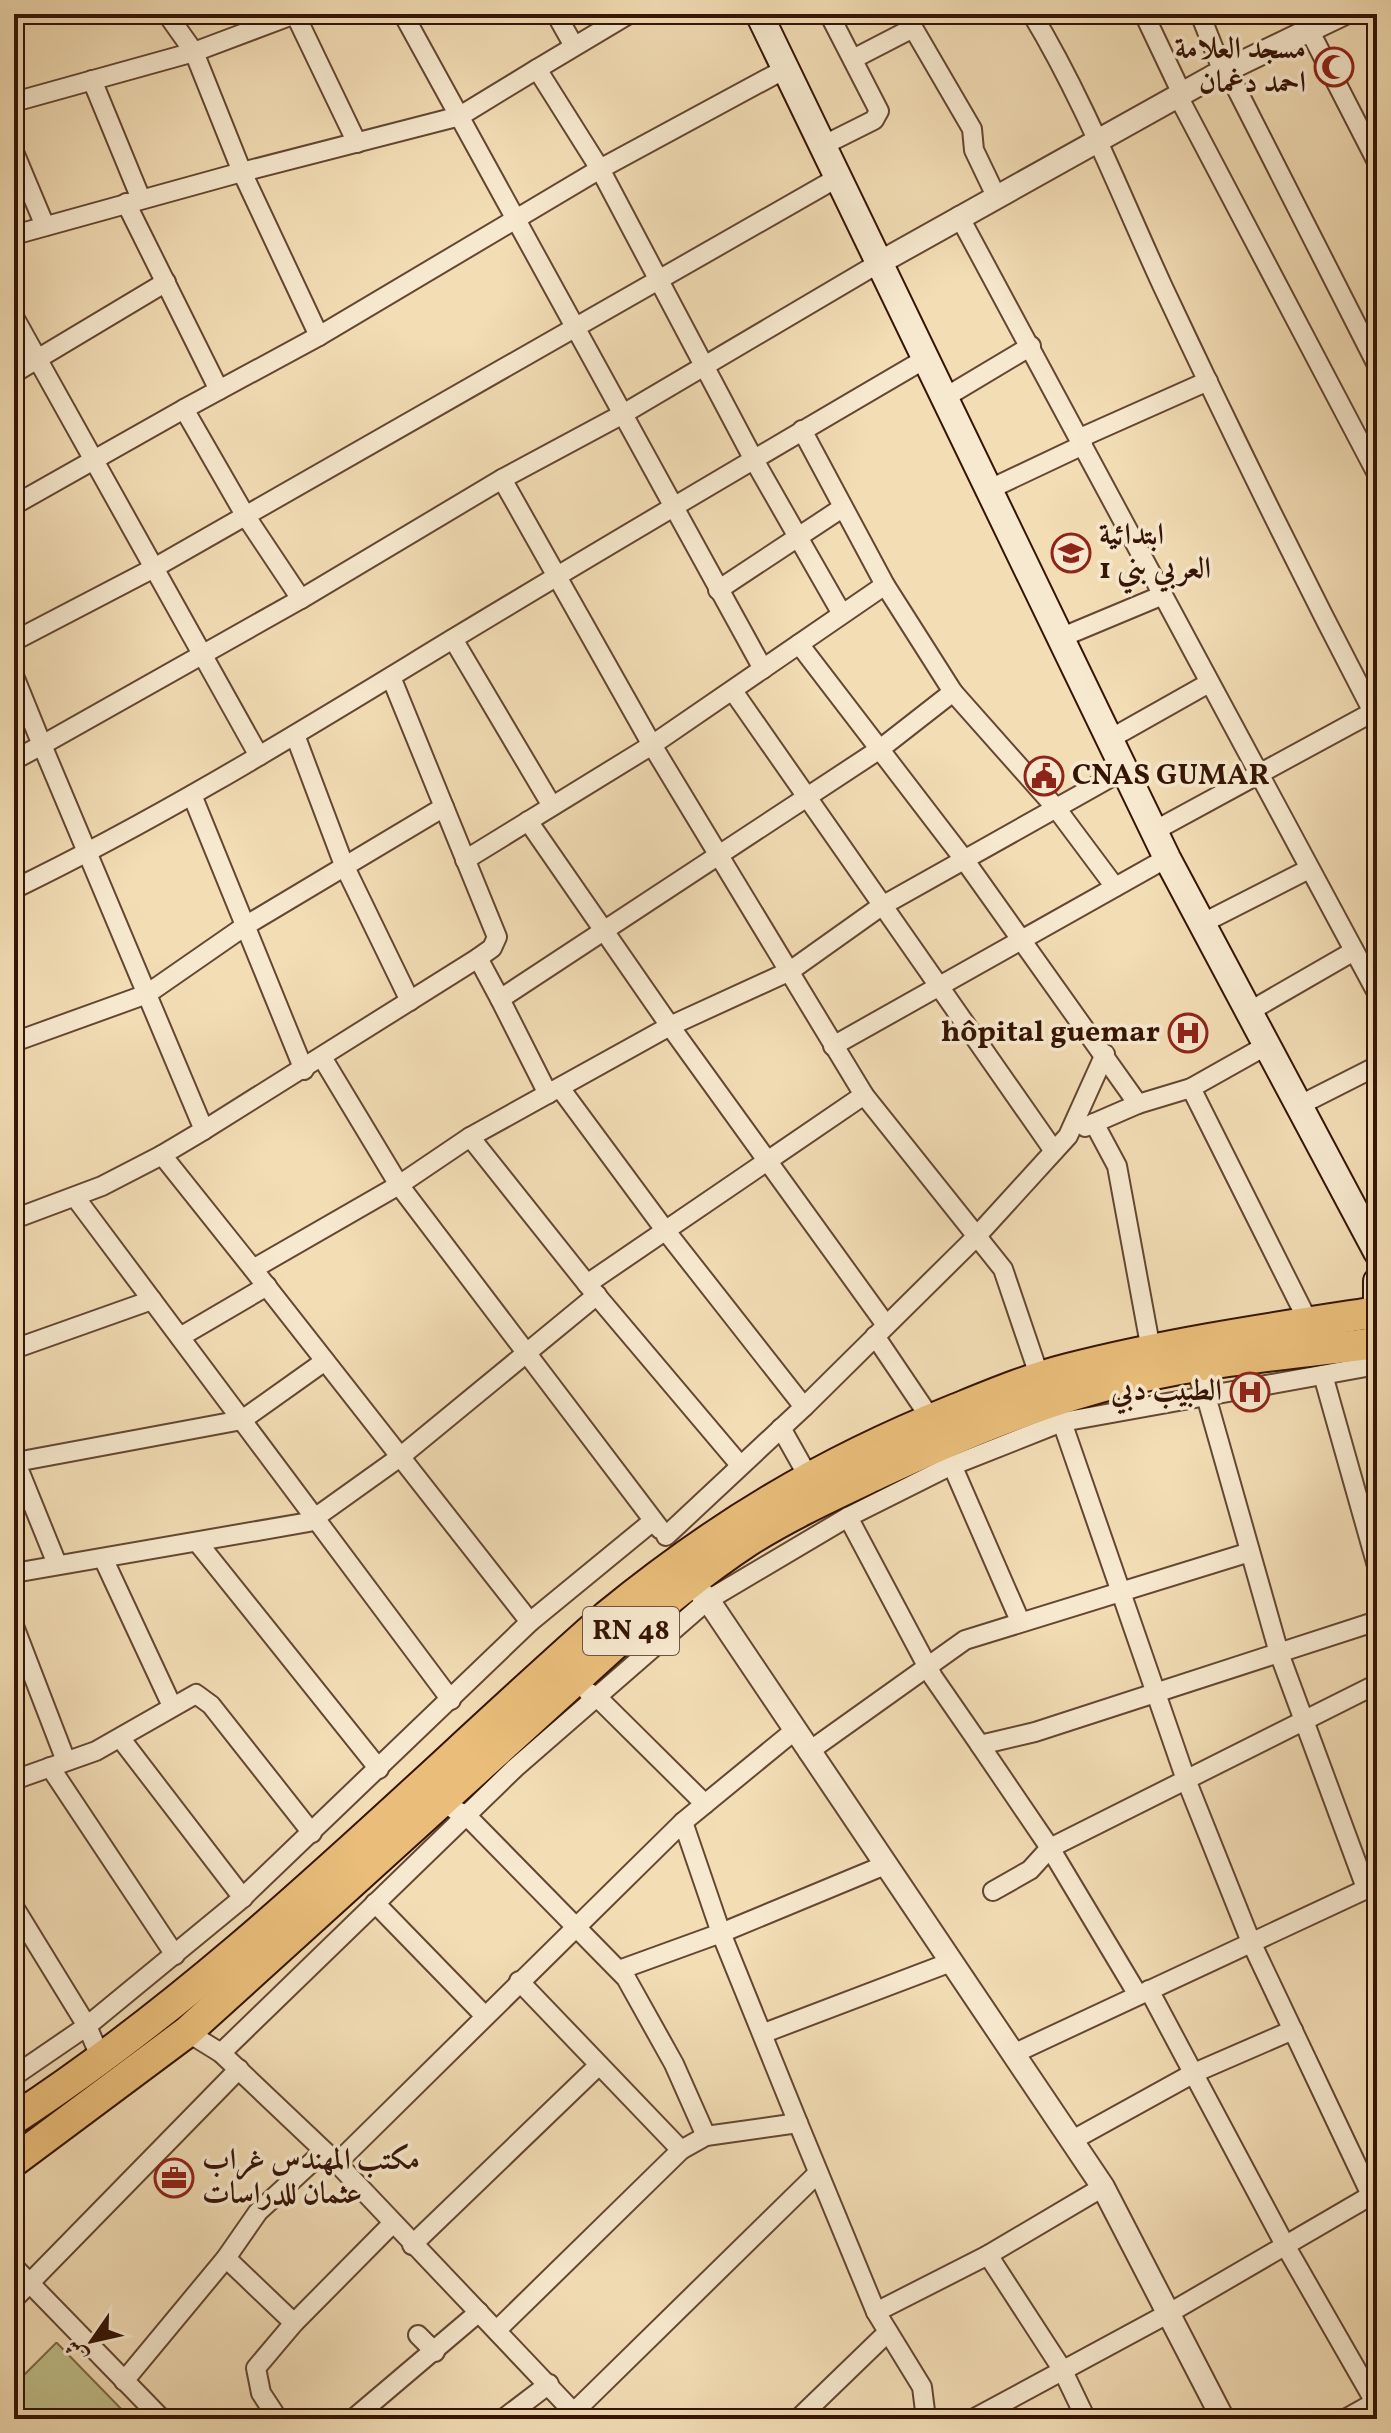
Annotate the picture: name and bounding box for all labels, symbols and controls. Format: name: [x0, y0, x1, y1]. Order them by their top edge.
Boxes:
place label: مسجد العلامة احمد دغمان: [1175, 29, 1306, 105]
mosque icon: مسجد العلامة احمد دغمان: [1313, 46, 1355, 88]
place label: ابتدائية العربي بني 1: [1099, 515, 1211, 594]
school or university icon: ابتدائية العربي بني 1: [1050, 532, 1092, 574]
public building icon: CNAS GUMAR: [1023, 755, 1065, 797]
place label: CNAS GUMAR: [1072, 755, 1269, 797]
place label: hôpital guemar: [941, 1012, 1160, 1054]
hospital icon: hôpital guemar: [1167, 1012, 1209, 1054]
place label: الطبيب دبي: [1110, 1371, 1222, 1415]
hospital icon: الطبيب دبي: [1229, 1371, 1271, 1413]
road number: RN 48: [583, 1607, 679, 1655]
place label: مكتب المهندس غراب عثمان للدراسات: [202, 2140, 420, 2216]
office icon: مكتب المهندس غراب عثمان للدراسات: [153, 2157, 195, 2199]
north arrow: [52, 2301, 132, 2381]
text: ش: [59, 2333, 96, 2369]

